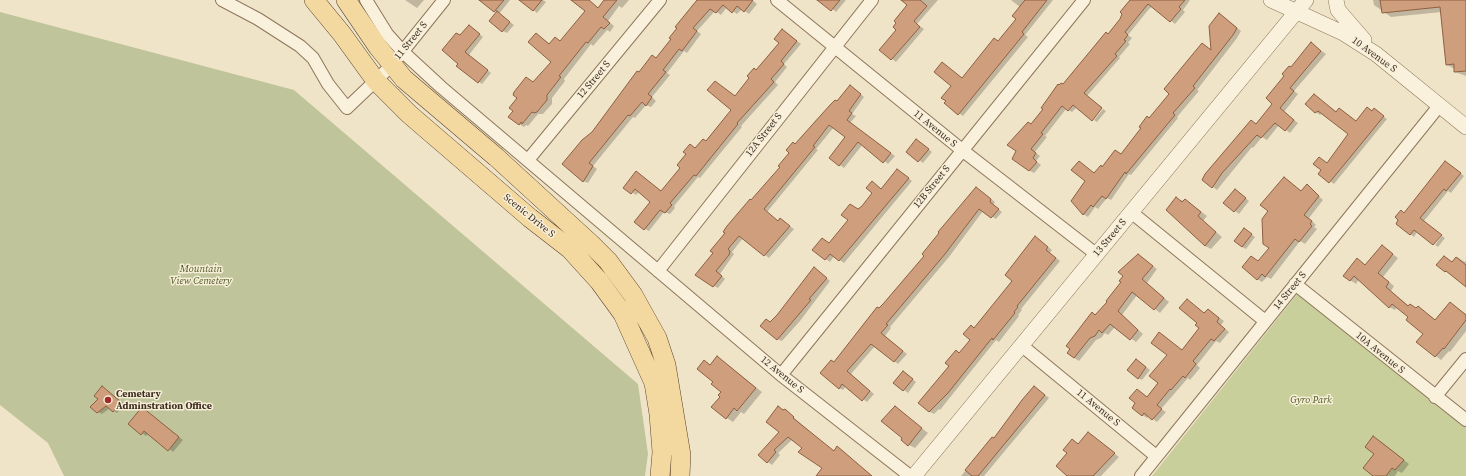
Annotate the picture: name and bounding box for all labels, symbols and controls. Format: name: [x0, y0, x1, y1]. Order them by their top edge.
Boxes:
street label: 11 Street S: [392, 19, 430, 63]
street label: 10 Avenue S: [1349, 35, 1399, 75]
street label: 12 Street S: [575, 59, 613, 101]
street label: 11 Avenue S: [911, 108, 959, 150]
street label: 12A Street S: [743, 111, 785, 159]
street label: 12B Street S: [911, 163, 953, 211]
street label: Scenic Drive S: [501, 192, 557, 240]
street label: 13 Street S: [1091, 217, 1129, 259]
park label: Mountain View Cemetery: [170, 263, 232, 286]
street label: 14 Street S: [1271, 269, 1309, 313]
street label: 10A Avenue S: [1353, 330, 1407, 376]
street label: 12 Avenue S: [758, 354, 806, 396]
street label: 11 Avenue S: [1074, 387, 1122, 429]
place label: Cemetary Adminstration Office: [116, 388, 212, 412]
park label: Gyro Park: [1290, 394, 1332, 406]
marker: Cemetary Adminstration Office: [103, 395, 113, 405]

